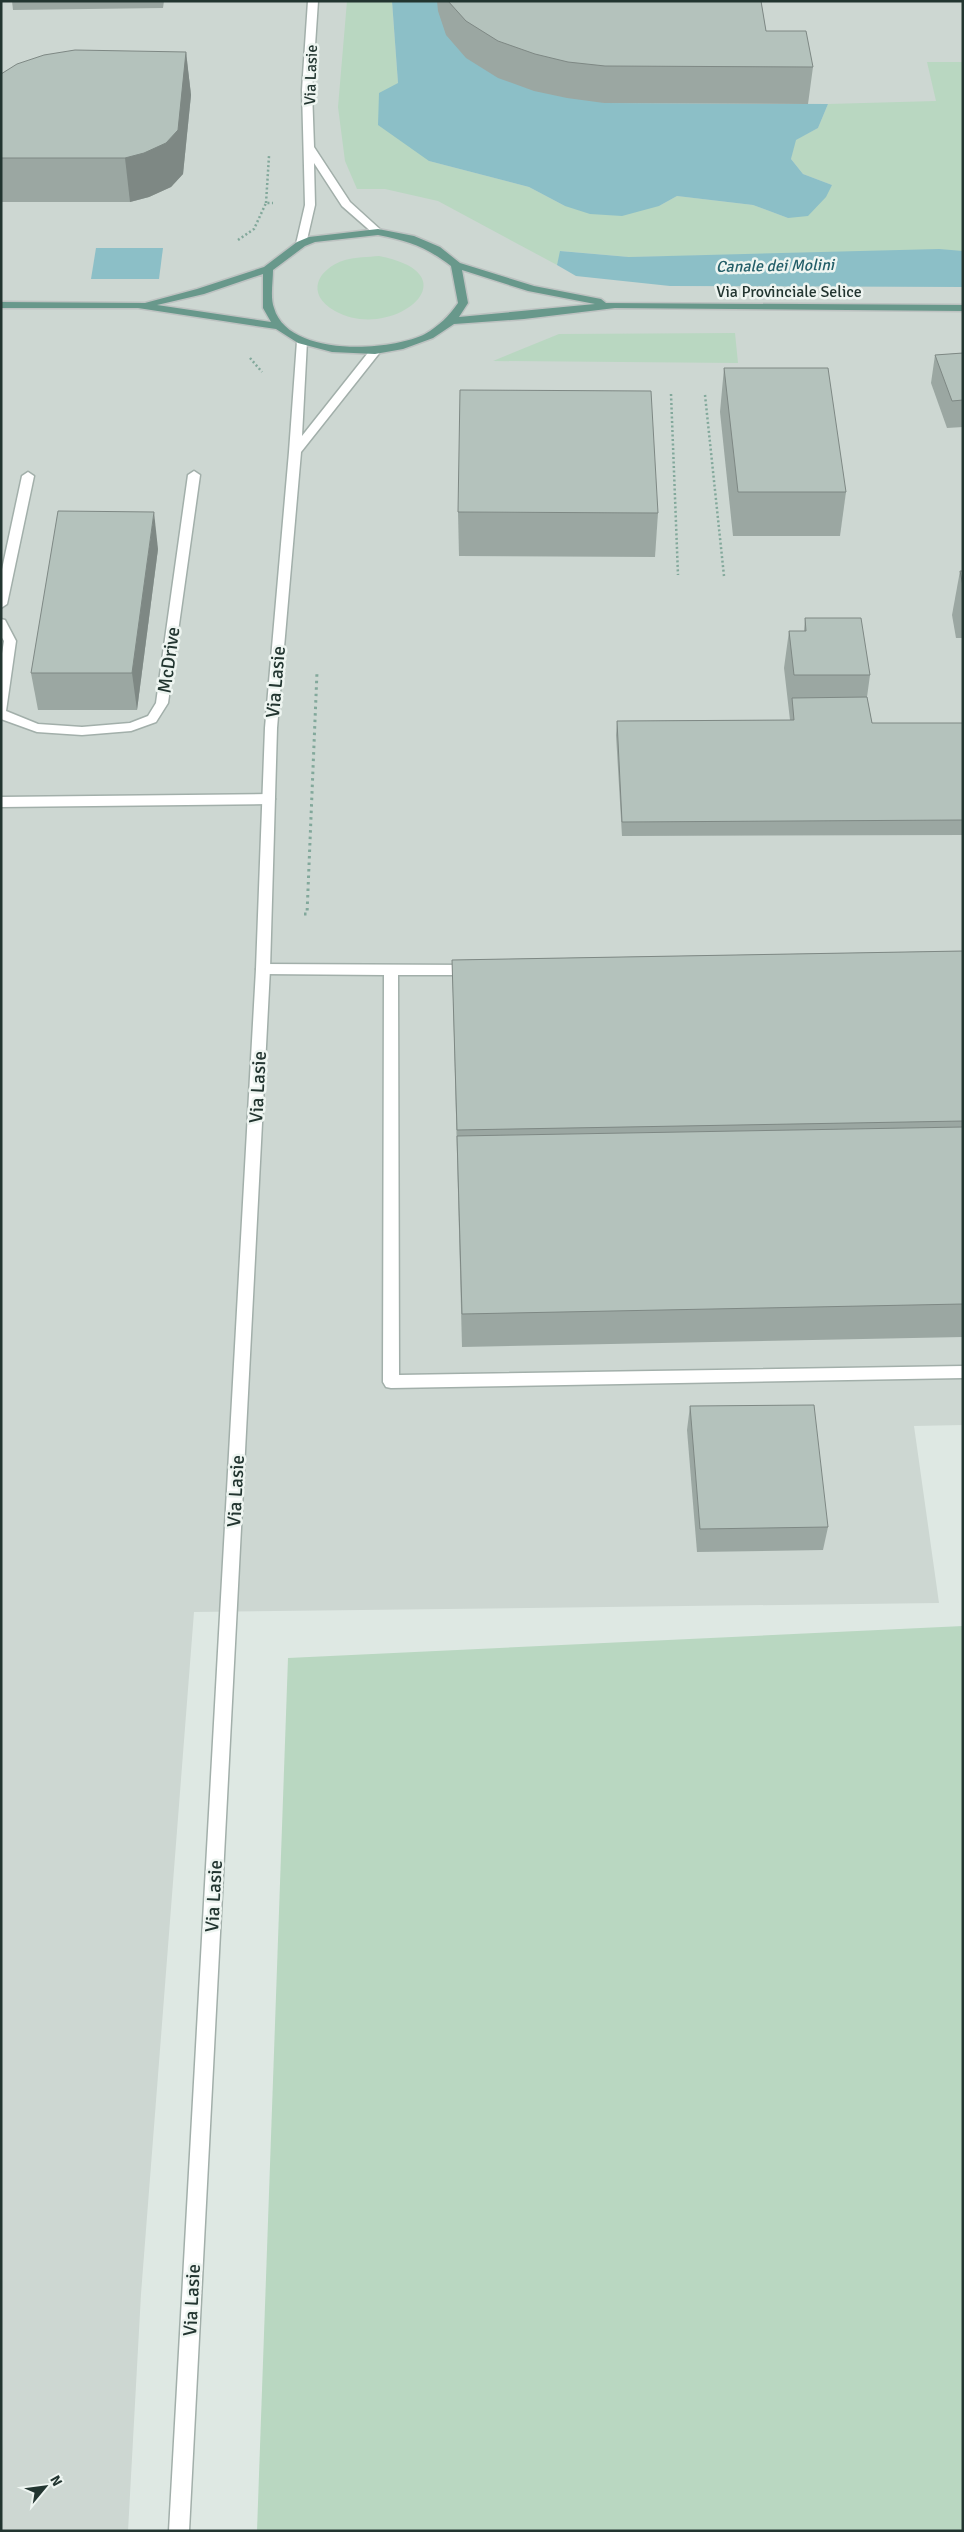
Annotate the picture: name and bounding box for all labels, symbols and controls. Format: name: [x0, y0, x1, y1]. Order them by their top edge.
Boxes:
street label: Via Lasie: [300, 44, 322, 106]
water label: Canale dei Molini: [716, 255, 836, 277]
street label: Via Provinciale Selice: [716, 282, 862, 302]
street label: McDrive: [152, 625, 186, 695]
street label: Via Lasie: [261, 645, 291, 719]
street label: Via Lasie: [244, 1050, 272, 1124]
street label: Via Lasie: [222, 1454, 250, 1528]
street label: Via Lasie: [200, 1859, 228, 1933]
street label: Via Lasie: [178, 2263, 206, 2337]
north arrow: [20, 2462, 70, 2512]
text: N: [46, 2473, 66, 2489]

